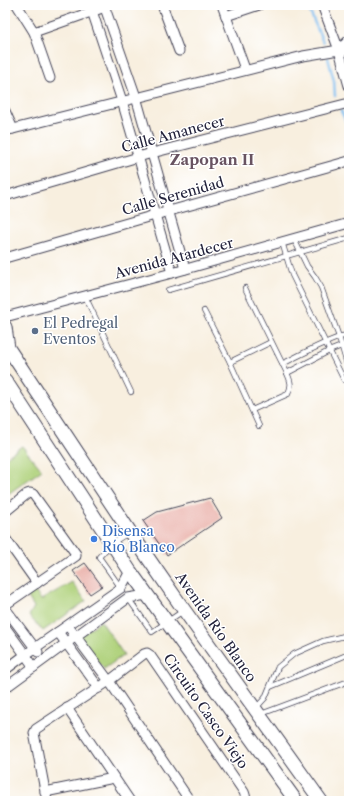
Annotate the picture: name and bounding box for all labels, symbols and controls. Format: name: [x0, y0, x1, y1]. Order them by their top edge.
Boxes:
street label: Calle Amanecer: [119, 112, 227, 156]
district label: Zapopan II: [170, 150, 254, 169]
street label: Calle Serenidad: [120, 173, 227, 219]
street label: Avenida Atardecer: [112, 233, 235, 283]
place label: El Pedregal Eventos: [43, 314, 118, 348]
marker: El Pedregal Eventos: [30, 326, 40, 336]
place label: Disensa Río Blanco: [102, 522, 175, 556]
marker: Disensa Río Blanco: [89, 534, 99, 544]
street label: Avenida Río Blanco: [171, 568, 261, 685]
street label: Circuito Casco Viejo: [159, 650, 253, 772]

